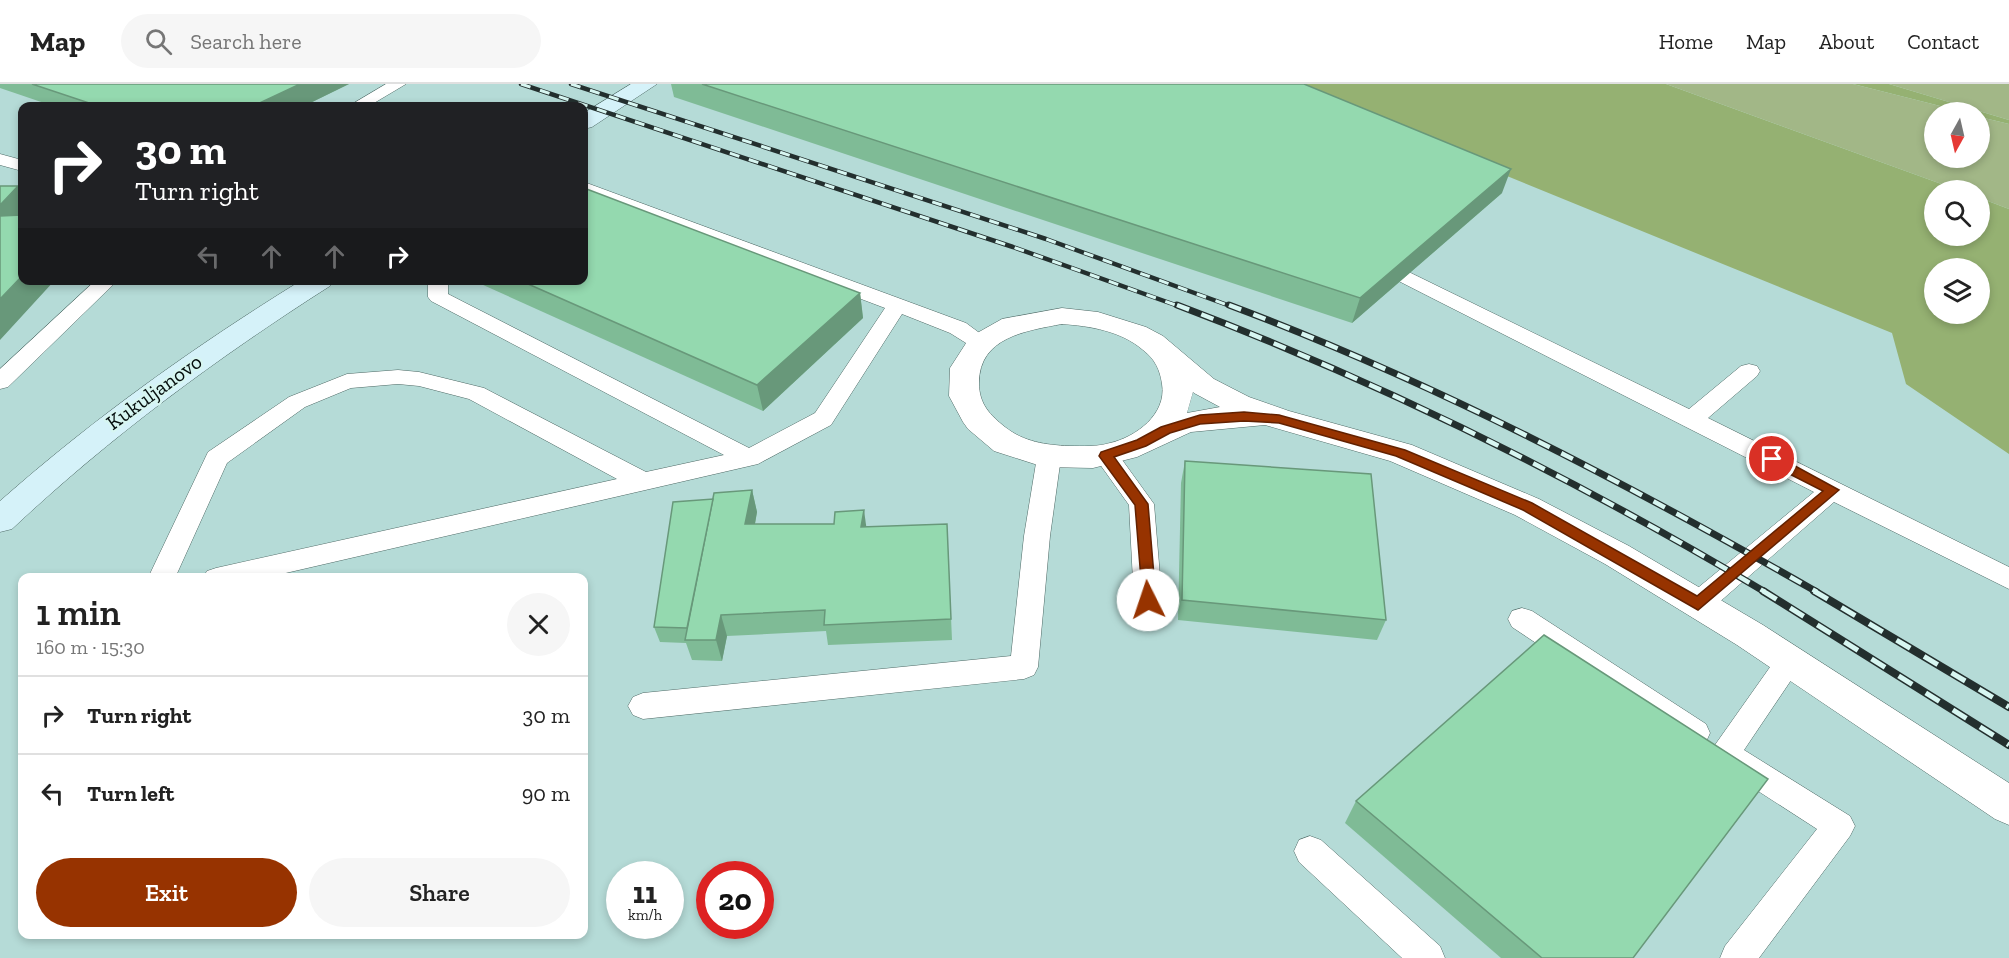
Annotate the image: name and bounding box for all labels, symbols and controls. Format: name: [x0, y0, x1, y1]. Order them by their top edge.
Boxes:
search box: [121, 14, 541, 68]
text: Map: [30, 25, 85, 58]
icon: search: [142, 25, 175, 58]
text: Search here: [190, 28, 302, 55]
text: Home: [1659, 29, 1713, 54]
text: Map: [1746, 29, 1786, 54]
text: About: [1819, 29, 1874, 54]
text: Contact: [1907, 29, 1979, 54]
north arrow: [1924, 102, 1990, 168]
map controls: [1924, 102, 1990, 324]
text: 30 m: [135, 124, 226, 175]
icon: right: [36, 126, 114, 204]
text: Turn right: [135, 175, 259, 207]
button: search: [1924, 180, 1990, 246]
icon: left: [192, 240, 225, 273]
icon: ahead: [255, 240, 288, 273]
icon: ahead: [318, 240, 351, 273]
icon: right: [381, 240, 414, 273]
button: layers: [1924, 258, 1990, 324]
street label: Kukuljanovo: [101, 348, 207, 436]
pin: [1746, 433, 1797, 484]
icon: arrive: [1755, 442, 1788, 475]
position arrow: [1116, 568, 1180, 632]
text: 1 min: [36, 591, 121, 634]
button: close: [507, 593, 570, 656]
text: 160 m · 15:30: [36, 635, 145, 659]
icon: right: [36, 699, 69, 732]
text: Turn right: [87, 702, 191, 729]
text: 30 m: [523, 702, 570, 729]
icon: left: [36, 777, 69, 810]
text: Turn left: [87, 780, 174, 807]
text: 90 m: [522, 780, 570, 807]
button: Exit: [36, 858, 297, 927]
button: Share: [309, 858, 570, 927]
speed limit sign: 20: [696, 861, 774, 939]
text: 11: [633, 875, 657, 911]
text: km/h: [628, 906, 662, 924]

